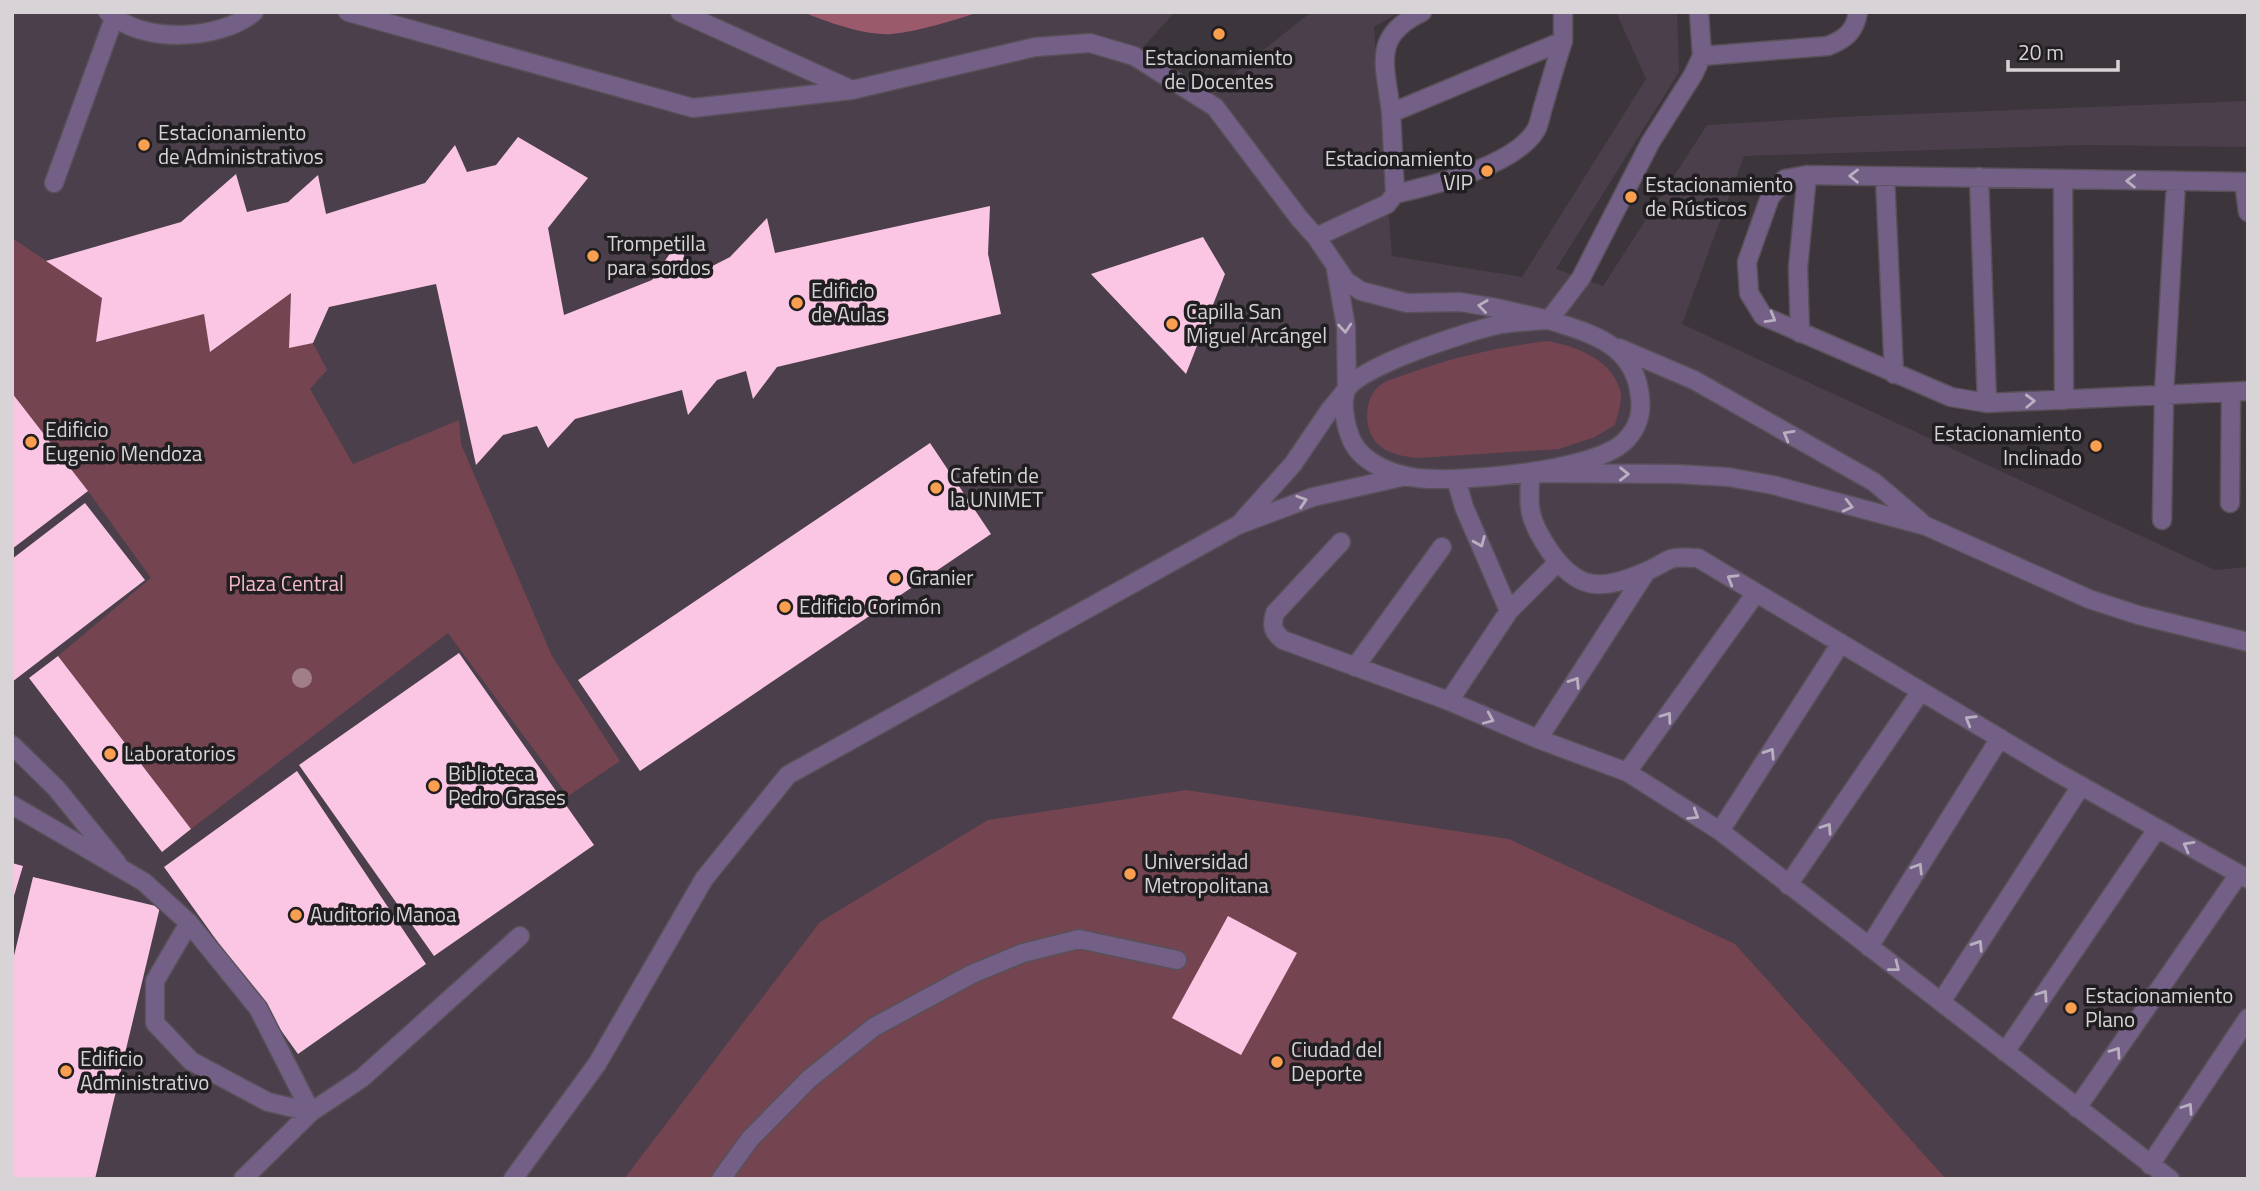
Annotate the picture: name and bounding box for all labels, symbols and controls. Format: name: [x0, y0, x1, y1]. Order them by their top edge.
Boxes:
marker: Estacionamiento de Docentes: [1211, 26, 1227, 42]
scale bar: [2008, 28, 2118, 72]
text: 20 m: [2018, 36, 2064, 68]
place label: Estacionamiento de Docentes: [1145, 41, 1293, 97]
place label: Estacionamiento de Administrativos: [158, 116, 324, 172]
marker: Estacionamiento de Administrativos: [136, 137, 152, 153]
place label: Estacionamiento VIP: [1325, 142, 1473, 198]
marker: Estacionamiento VIP: [1479, 163, 1495, 179]
place label: Estacionamiento de Rústicos: [1645, 168, 1793, 224]
one-way arrow: [1848, 169, 1859, 184]
one-way arrow: [2125, 173, 2135, 189]
marker: Estacionamiento de Rústicos: [1623, 189, 1639, 205]
place label: Trompetilla para sordos: [607, 227, 711, 283]
marker: Trompetilla para sordos: [585, 248, 601, 264]
place label: Edificio de Aulas: [811, 274, 886, 330]
marker: Edificio de Aulas: [789, 295, 805, 311]
place label: Capilla San Miguel Arcángel: [1186, 295, 1327, 351]
one-way arrow: [1477, 298, 1488, 313]
one-way arrow: [1763, 310, 1776, 323]
marker: Capilla San Miguel Arcángel: [1164, 316, 1180, 332]
one-way arrow: [1337, 322, 1352, 333]
one-way arrow: [2025, 393, 2036, 409]
place label: Edificio Eugenio Mendoza: [45, 413, 203, 469]
place label: Estacionamiento Inclinado: [1934, 417, 2082, 473]
one-way arrow: [1783, 430, 1796, 443]
marker: Edificio Eugenio Mendoza: [23, 434, 39, 450]
marker: Estacionamiento Inclinado: [2088, 438, 2104, 454]
place label: Cafetin de la UNIMET: [950, 459, 1043, 515]
one-way arrow: [1619, 466, 1629, 482]
marker: Cafetin de la UNIMET: [928, 480, 944, 496]
one-way arrow: [1295, 495, 1308, 509]
one-way arrow: [1841, 498, 1853, 512]
one-way arrow: [1472, 535, 1486, 548]
place label: Granier: [909, 561, 973, 593]
park label: Plaza Central: [228, 567, 344, 599]
marker: Granier: [887, 570, 903, 586]
one-way arrow: [1727, 574, 1740, 587]
place label: Edificio Corimón: [799, 590, 941, 622]
marker: Edificio Corimón: [777, 599, 793, 615]
one-way arrow: [1566, 677, 1579, 690]
one-way arrow: [1482, 710, 1494, 724]
one-way arrow: [1659, 712, 1671, 725]
one-way arrow: [1964, 716, 1977, 729]
place label: Laboratorios: [124, 737, 236, 769]
marker: Laboratorios: [102, 746, 118, 762]
one-way arrow: [1761, 748, 1774, 761]
place label: Biblioteca Pedro Grases: [448, 757, 566, 813]
marker: Biblioteca Pedro Grases: [426, 778, 442, 794]
one-way arrow: [1686, 806, 1699, 819]
one-way arrow: [1819, 823, 1832, 836]
one-way arrow: [2183, 841, 2195, 854]
place label: Universidad Metropolitana: [1144, 845, 1269, 901]
one-way arrow: [1910, 863, 1923, 876]
marker: Universidad Metropolitana: [1122, 866, 1138, 882]
place label: Auditorio Manoa: [310, 898, 457, 930]
marker: Auditorio Manoa: [288, 907, 304, 923]
one-way arrow: [1970, 940, 1982, 953]
one-way arrow: [1887, 958, 1900, 971]
place label: Estacionamiento Plano: [2085, 979, 2233, 1035]
one-way arrow: [2035, 990, 2048, 1003]
marker: Estacionamiento Plano: [2063, 1000, 2079, 1016]
place label: Ciudad del Deporte: [1291, 1033, 1382, 1089]
place label: Edificio Administrativo: [80, 1042, 209, 1098]
one-way arrow: [2108, 1047, 2120, 1060]
marker: Ciudad del Deporte: [1269, 1054, 1285, 1070]
marker: Edificio Administrativo: [58, 1063, 74, 1079]
one-way arrow: [2180, 1103, 2192, 1116]

